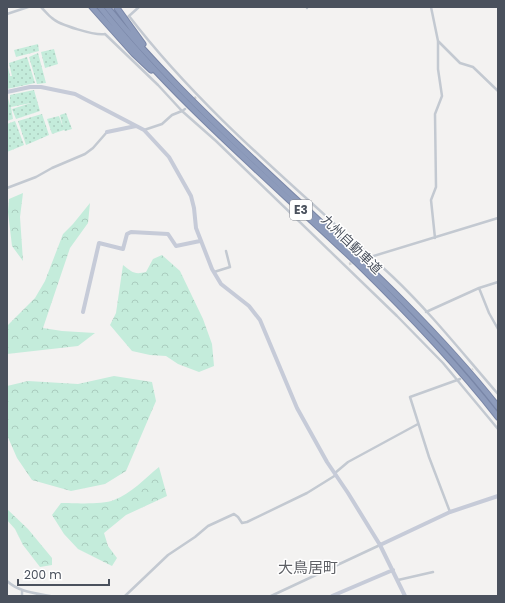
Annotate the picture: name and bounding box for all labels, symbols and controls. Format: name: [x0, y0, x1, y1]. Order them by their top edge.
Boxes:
road number: E3: [290, 200, 312, 220]
street label: 九州自動車道: [317, 210, 386, 278]
district label: 大鳥居町: [278, 557, 338, 578]
scale bar: [18, 561, 109, 587]
text: 200 m: [24, 566, 62, 583]

